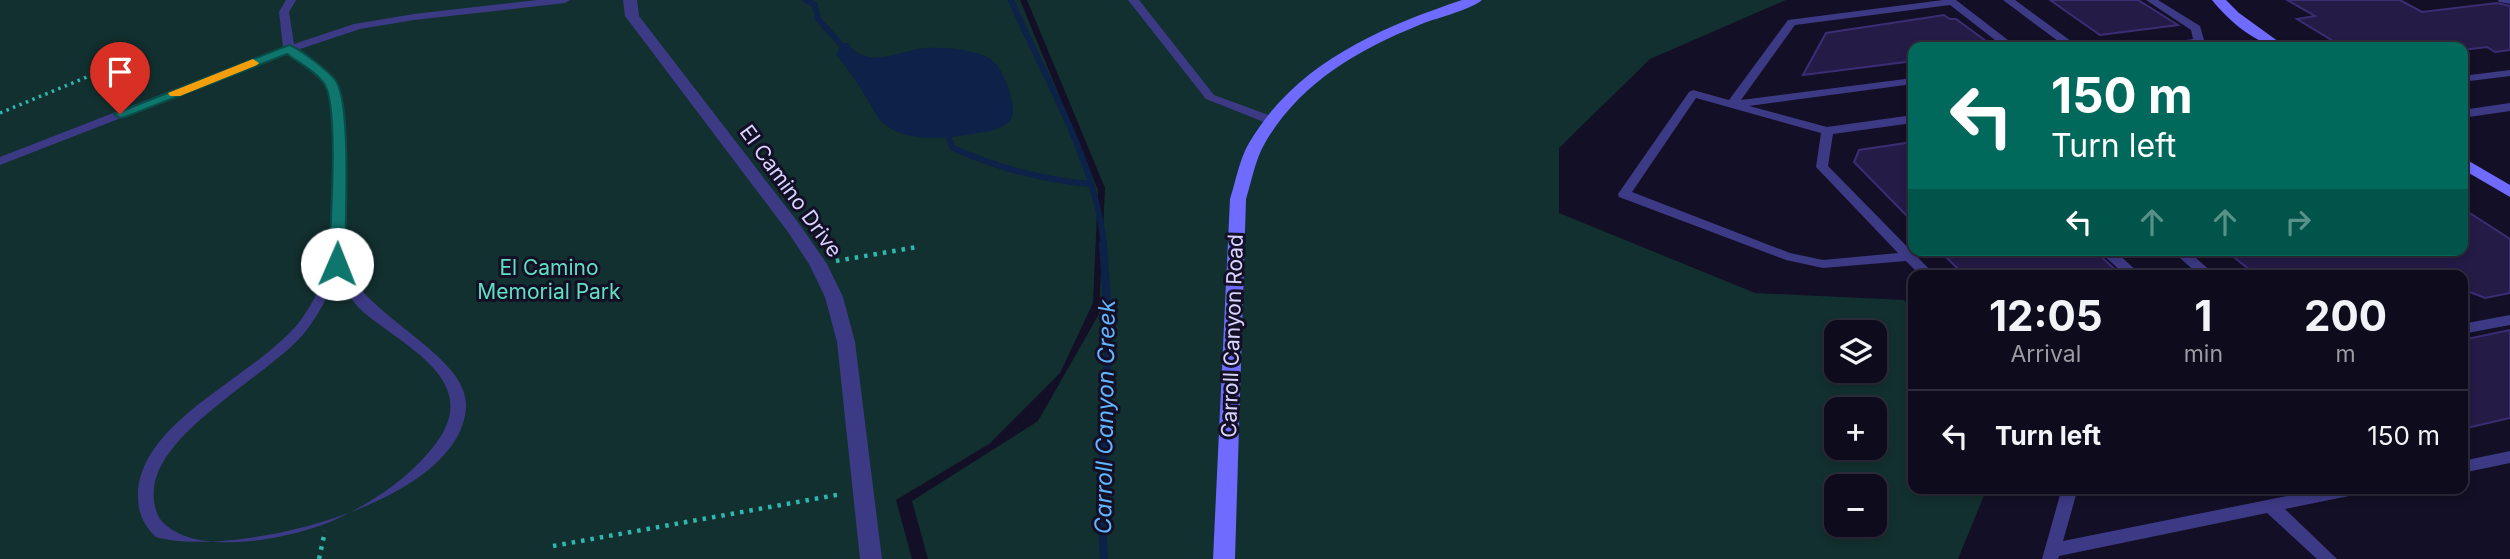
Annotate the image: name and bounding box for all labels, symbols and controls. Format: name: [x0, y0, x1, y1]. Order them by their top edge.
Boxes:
pin: [90, 42, 150, 114]
icon: arrive: [101, 53, 139, 91]
text: 150 m: [2051, 66, 2193, 125]
icon: left: [1936, 70, 2027, 161]
street label: El Camino Drive: [735, 120, 847, 262]
text: Turn left: [2051, 126, 2176, 165]
icon: left: [2060, 203, 2098, 241]
icon: ahead: [2133, 203, 2171, 241]
icon: ahead: [2206, 203, 2244, 241]
icon: right: [2279, 203, 2317, 241]
position arrow: [300, 227, 374, 301]
street label: Carroll Canyon Road: [1216, 234, 1248, 438]
park label: El Camino Memorial Park: [477, 255, 621, 304]
text: 12:05: [1989, 290, 2103, 341]
text: 1: [2194, 290, 2212, 341]
text: 200: [2304, 290, 2387, 341]
water label: Carroll Canyon Creek: [1089, 299, 1121, 534]
map controls: [1824, 320, 1887, 537]
button: layers: [1824, 320, 1887, 383]
text: Arrival: [2010, 340, 2081, 368]
text: min: [2184, 340, 2223, 368]
text: m: [2335, 340, 2356, 368]
button: +: [1824, 397, 1887, 460]
icon: left: [1936, 417, 1974, 455]
text: Turn left: [1995, 420, 2101, 451]
text: 150 m: [2367, 420, 2440, 451]
button: −: [1824, 474, 1887, 537]

